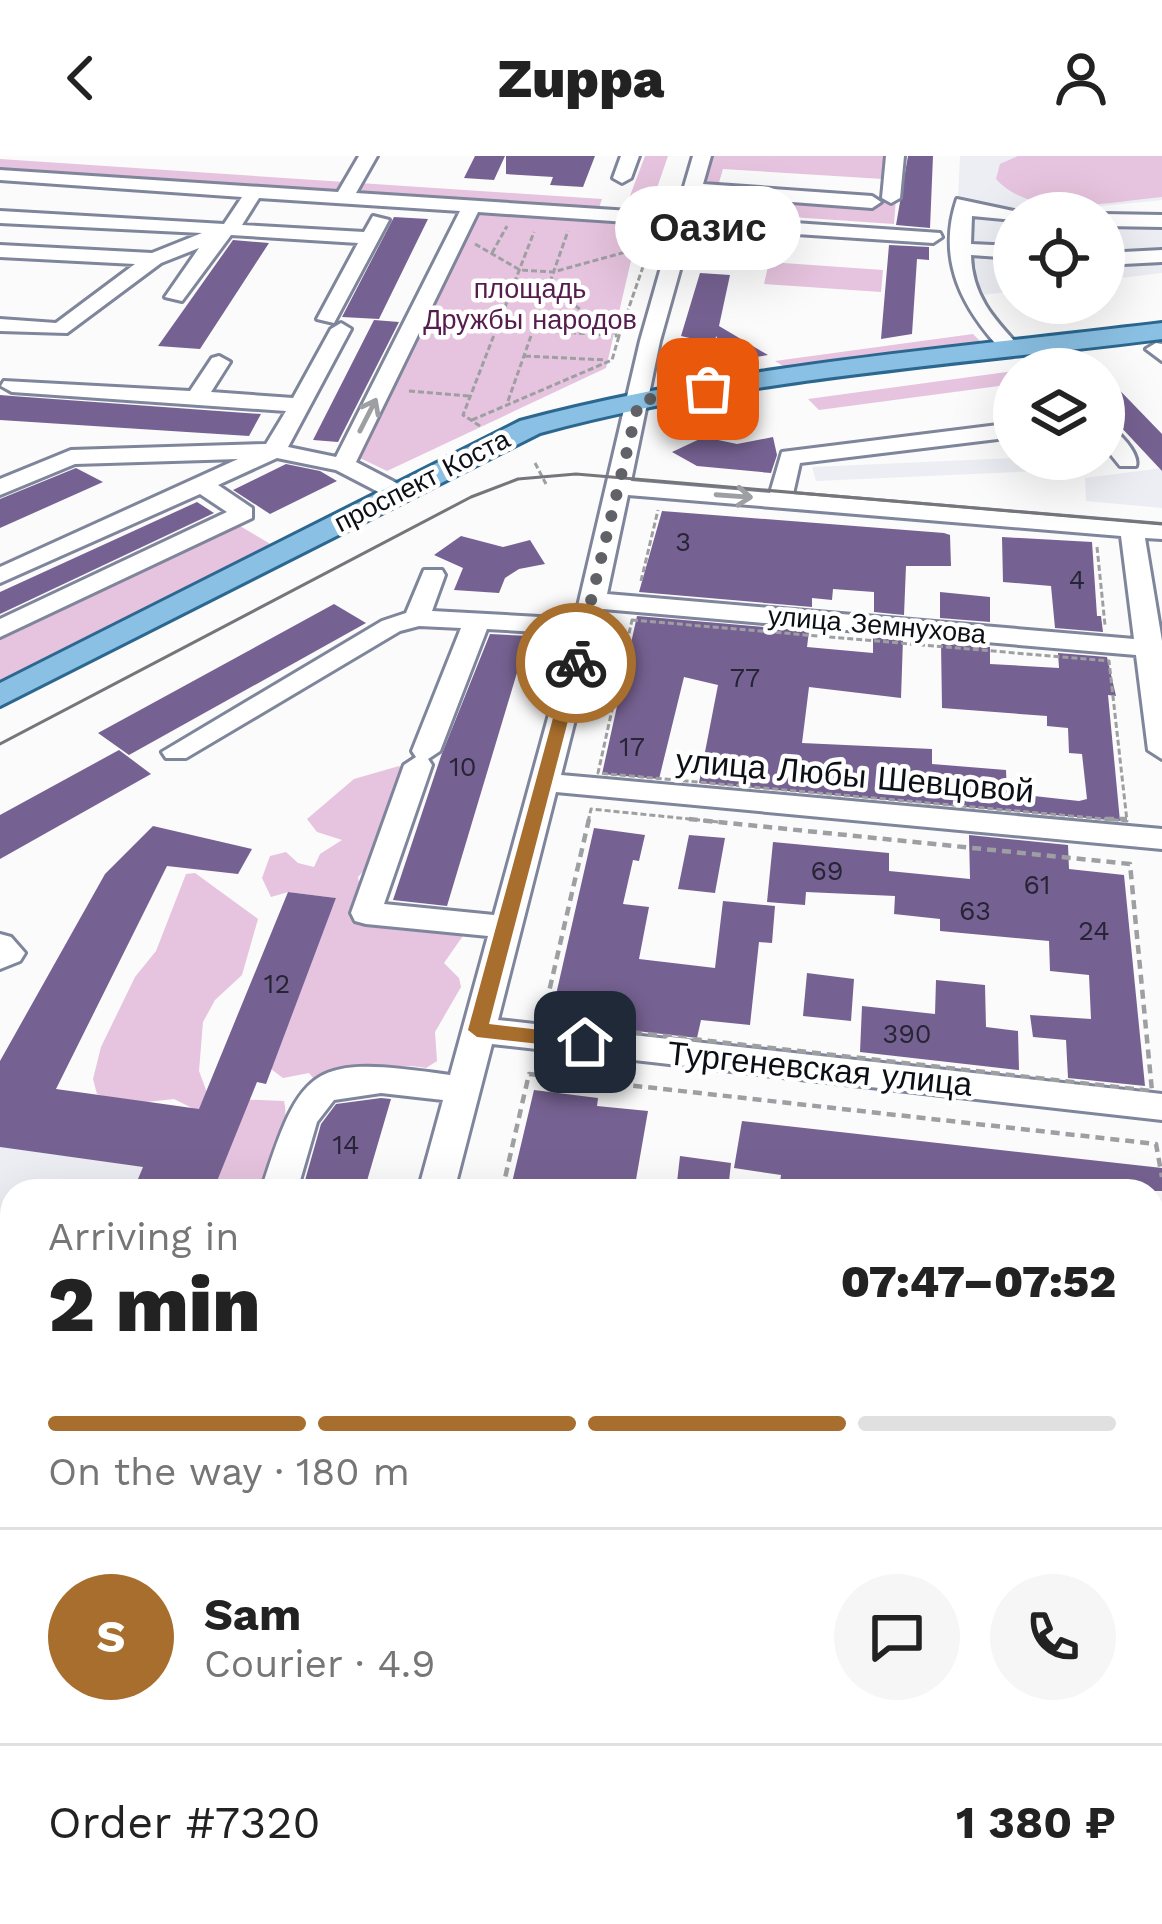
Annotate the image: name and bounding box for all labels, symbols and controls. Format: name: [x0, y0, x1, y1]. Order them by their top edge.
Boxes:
icon: back: [48, 45, 114, 111]
icon: person: [1048, 45, 1114, 111]
text: Zuppa: [498, 47, 664, 110]
callout: Оазис: [615, 185, 801, 269]
map controls: [993, 192, 1125, 480]
button: locate: [993, 192, 1125, 324]
text: Оазис: [649, 205, 767, 250]
park label: площадь Дружбы народов: [423, 273, 637, 336]
pin: [657, 338, 759, 440]
button: layers: [993, 348, 1125, 480]
icon: bag: [675, 356, 741, 422]
one-way arrow: [358, 398, 381, 434]
street label: проспект Коста: [329, 423, 516, 539]
one-way arrow: [714, 485, 753, 508]
house number: 3: [675, 526, 691, 558]
house number: 4: [1069, 564, 1085, 596]
street label: улица Земнухова: [767, 600, 988, 651]
courier: [516, 603, 636, 723]
icon: bike: [543, 630, 609, 696]
house number: 77: [730, 662, 760, 694]
house number: 17: [619, 731, 645, 763]
street label: улица Любы Шевцовой: [674, 740, 1036, 811]
house number: 10: [449, 751, 477, 783]
house number: 69: [810, 855, 844, 887]
house number: 61: [1024, 869, 1050, 901]
house number: 63: [959, 895, 991, 927]
house number: 24: [1078, 915, 1110, 947]
house number: 12: [264, 968, 290, 1000]
pin: [534, 991, 636, 1093]
icon: home: [552, 1009, 618, 1075]
house number: 390: [882, 1018, 932, 1050]
street label: Тургеневская улица: [666, 1033, 975, 1104]
house number: 14: [332, 1129, 360, 1161]
text: Arriving in: [48, 1214, 239, 1259]
text: 07:47–07:52: [841, 1255, 1116, 1308]
text: 2 min: [48, 1258, 261, 1350]
text: On the way · 180 m: [48, 1449, 410, 1494]
button: chat: [834, 1574, 960, 1700]
button: phone: [990, 1574, 1116, 1700]
text: Sam: [204, 1588, 301, 1641]
text: S: [96, 1610, 126, 1663]
text: Courier · 4.9: [204, 1641, 435, 1686]
text: Order #7320: [48, 1796, 320, 1849]
text: 1 380 ₽: [956, 1796, 1116, 1849]

